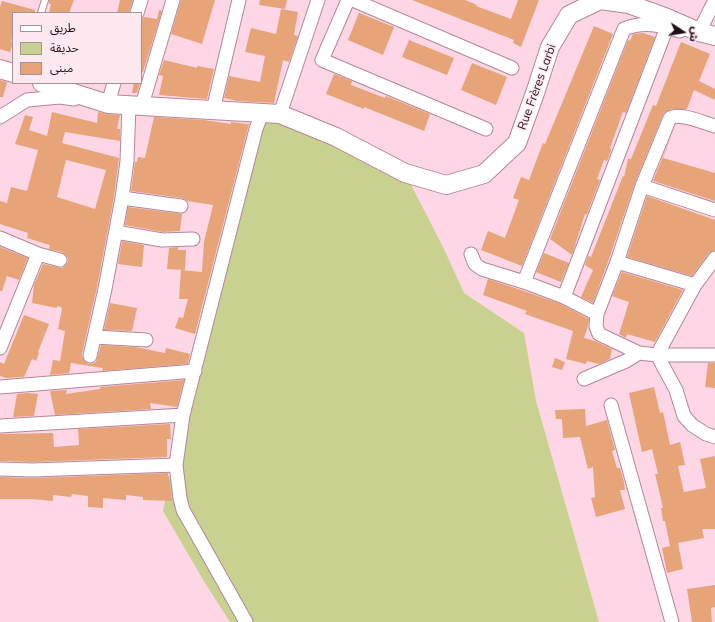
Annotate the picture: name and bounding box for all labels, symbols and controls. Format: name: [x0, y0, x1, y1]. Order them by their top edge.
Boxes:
legend: [12, 12, 142, 84]
north arrow: [663, 12, 703, 52]
text: طريق: [50, 20, 76, 35]
text: ش: [686, 26, 703, 43]
text: حديقة: [50, 40, 79, 55]
street label: Rue Frères Larbi: [515, 42, 559, 132]
text: مبنى: [50, 60, 73, 75]

